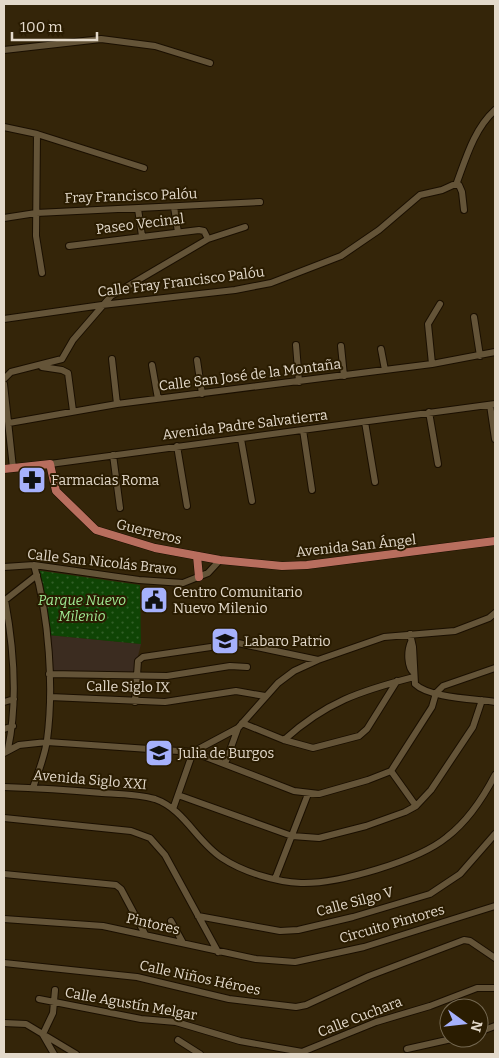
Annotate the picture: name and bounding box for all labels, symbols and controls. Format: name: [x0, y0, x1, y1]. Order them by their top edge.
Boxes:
scale bar: [12, 10, 98, 42]
text: 100 m: [20, 18, 63, 36]
street label: Fray Francisco Palóu: [64, 185, 198, 207]
street label: Paseo Vecinal: [95, 210, 185, 238]
street label: Calle Fray Francisco Palóu: [97, 263, 266, 301]
street label: Calle San José de la Montaña: [158, 355, 342, 395]
street label: Avenida Padre Salvatierra: [161, 406, 329, 444]
pharmacy icon: Farmacias Roma: [17, 465, 47, 495]
place label: Farmacias Roma: [51, 472, 160, 489]
street label: Guerreros: [115, 516, 183, 548]
street label: Avenida San Ángel: [295, 530, 417, 561]
street label: Calle San Nicolás Bravo: [26, 546, 178, 578]
place label: Centro Comunitario Nuevo Milenio: [173, 584, 303, 617]
public building icon: Centro Comunitario Nuevo Milenio: [139, 585, 169, 615]
park label: Parque Nuevo Milenio: [38, 592, 126, 625]
school or university icon: Labaro Patrio: [210, 626, 240, 656]
place label: Labaro Patrio: [244, 633, 331, 650]
street label: Calle Siglo IX: [86, 678, 170, 696]
school or university icon: Julia de Burgos: [144, 738, 174, 768]
place label: Julia de Burgos: [177, 745, 274, 762]
street label: Avenida Siglo XXI: [32, 767, 148, 793]
street label: Calle Silgo V: [315, 883, 396, 920]
street label: Circuito Pintores: [337, 901, 447, 947]
street label: Pintores: [125, 910, 181, 938]
street label: Calle Niños Héroes: [138, 957, 262, 999]
street label: Calle Agustín Melgar: [64, 984, 198, 1024]
street label: Calle Cuchara: [315, 993, 405, 1041]
north arrow: [439, 998, 489, 1048]
text: N: [466, 1019, 486, 1034]

